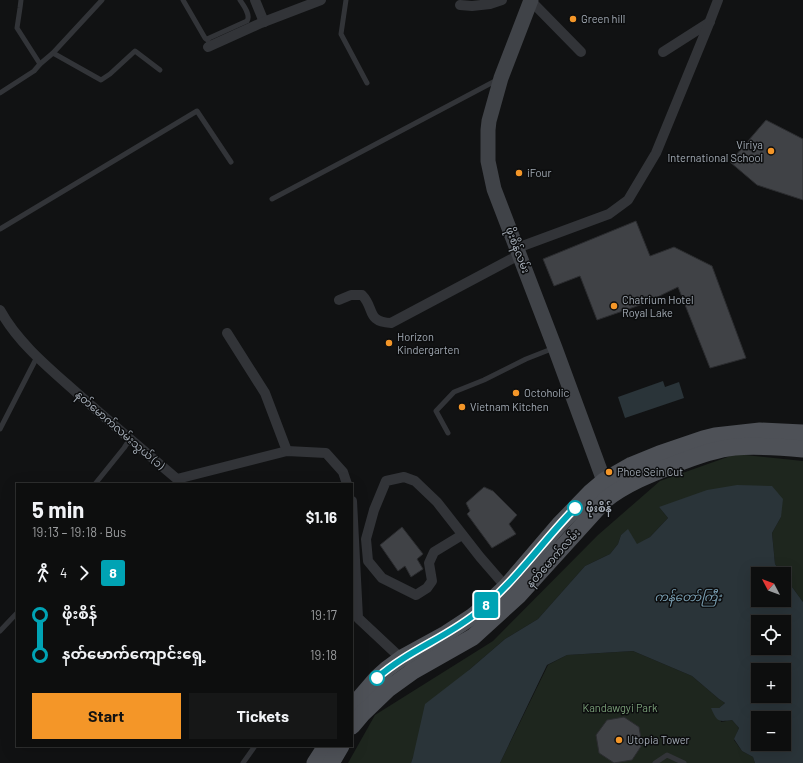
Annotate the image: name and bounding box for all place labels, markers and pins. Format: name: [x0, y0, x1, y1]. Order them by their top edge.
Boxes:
place label: Green hill: [581, 12, 625, 25]
marker: Green hill: [568, 14, 578, 24]
place label: Viriya International School: [667, 138, 763, 164]
marker: Viriya International School: [766, 146, 776, 156]
place label: iFour: [527, 166, 552, 179]
marker: iFour: [514, 168, 524, 178]
place label: Chatrium Hotel Royal Lake: [622, 293, 694, 319]
marker: Chatrium Hotel Royal Lake: [609, 301, 619, 311]
place label: Horizon Kindergarten: [397, 330, 459, 356]
marker: Horizon Kindergarten: [384, 338, 394, 348]
place label: Octoholic: [524, 386, 570, 399]
marker: Octoholic: [511, 388, 521, 398]
place label: Vietnam Kitchen: [470, 400, 549, 413]
marker: Vietnam Kitchen: [457, 402, 467, 412]
place label: Phoe Sein Cut: [617, 465, 683, 478]
marker: Phoe Sein Cut: [604, 467, 614, 477]
marker: ဖိုးစိန်: [567, 500, 583, 516]
place label: ဖိုးစိန်: [586, 501, 612, 518]
unlabelled marker: [369, 670, 385, 686]
place label: Utopia Tower: [627, 733, 690, 746]
marker: Utopia Tower: [614, 735, 624, 745]

